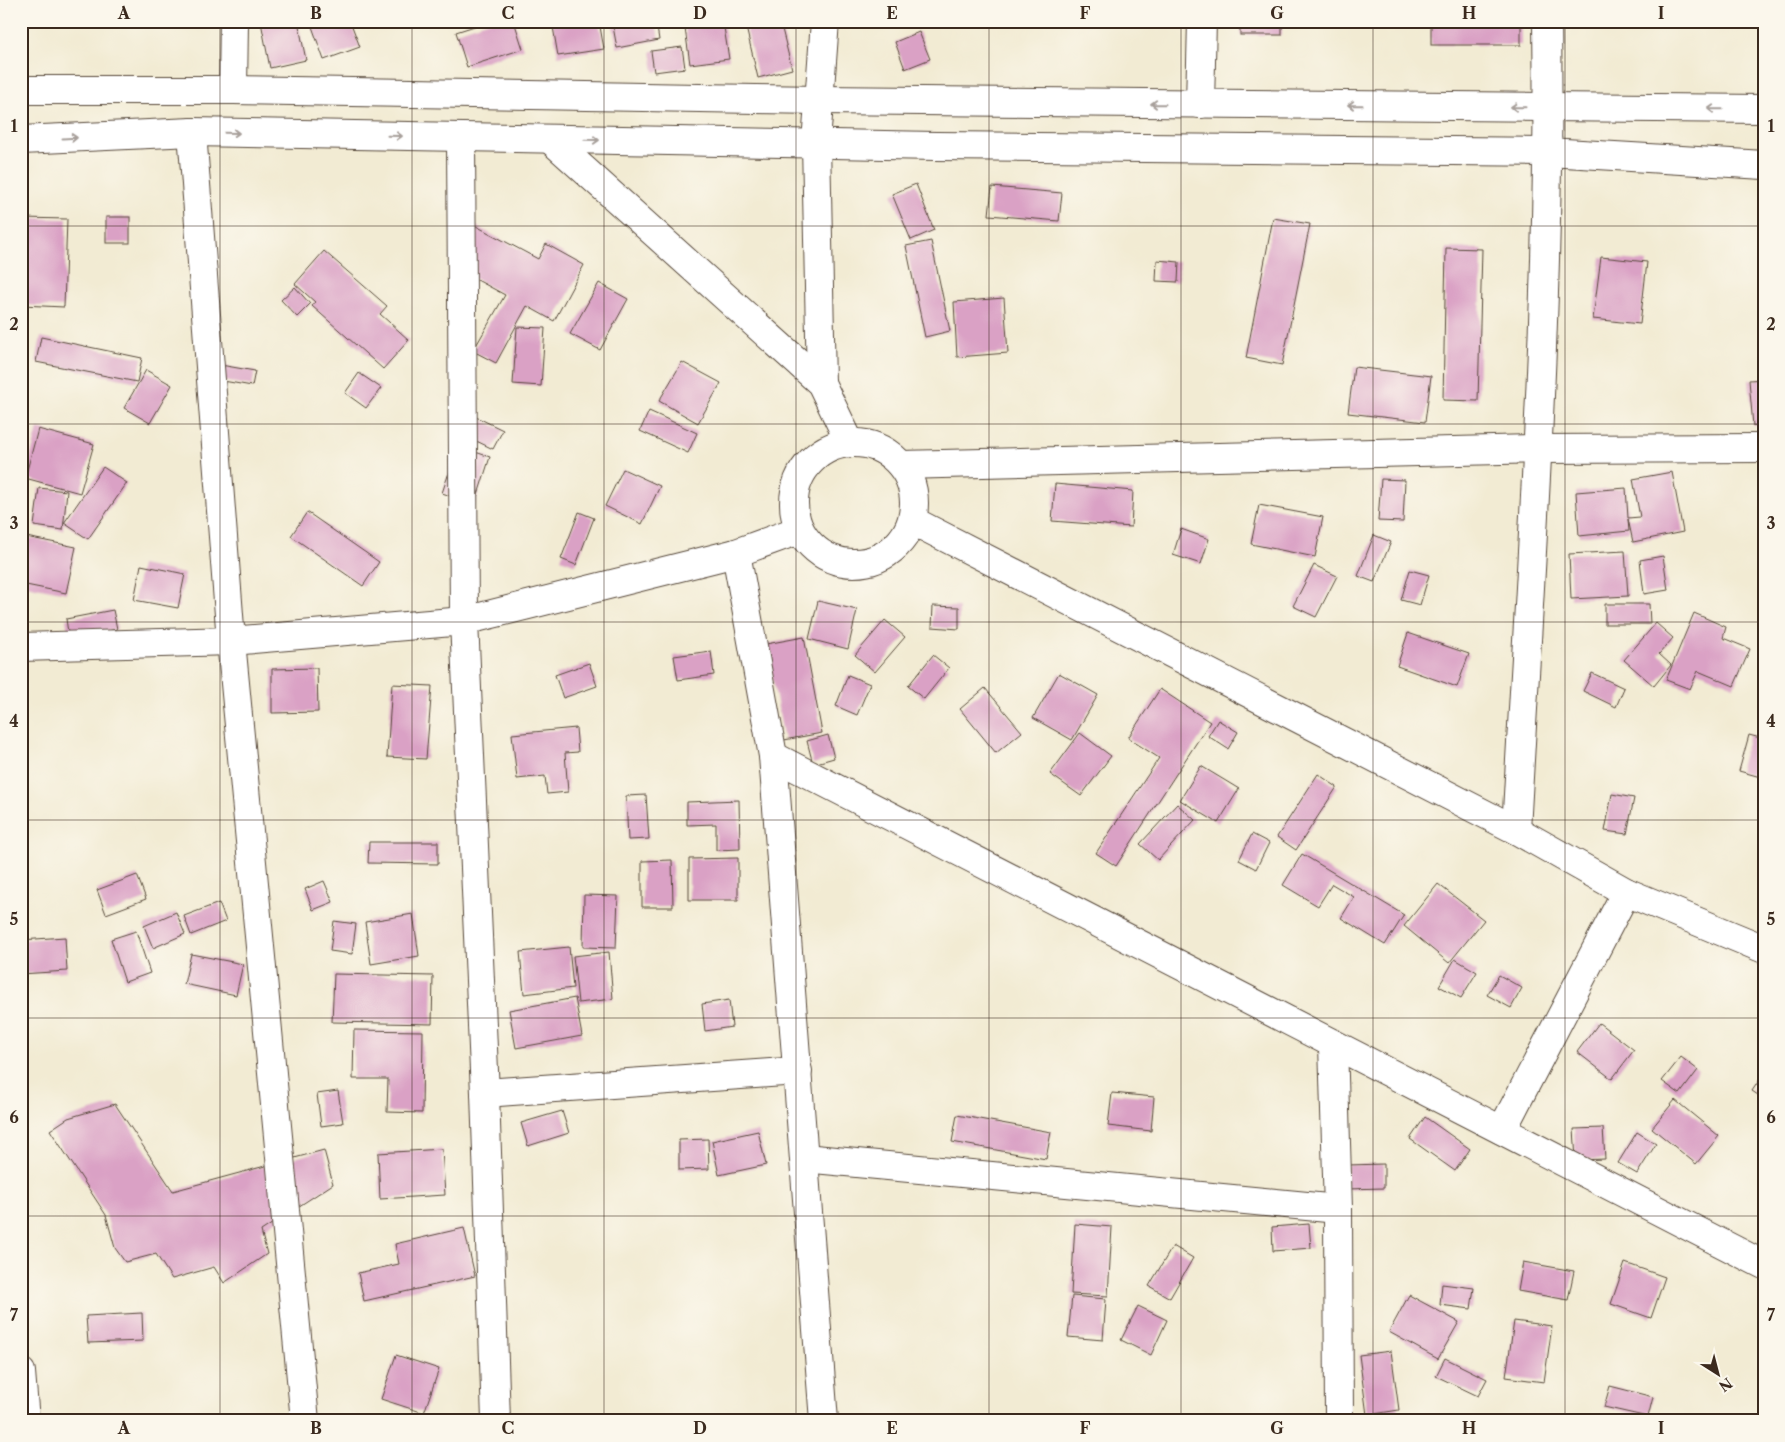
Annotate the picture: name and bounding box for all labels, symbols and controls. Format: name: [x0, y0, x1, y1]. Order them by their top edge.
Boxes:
text: A: [117, 3, 131, 23]
text: B: [310, 3, 322, 23]
text: C: [502, 3, 514, 23]
text: D: [693, 3, 707, 23]
text: E: [886, 3, 898, 23]
text: F: [1080, 3, 1091, 23]
text: G: [1270, 3, 1284, 23]
text: H: [1462, 3, 1476, 23]
text: I: [1658, 3, 1665, 23]
one-way arrow: [1150, 99, 1166, 109]
one-way arrow: [1347, 101, 1363, 110]
one-way arrow: [1510, 102, 1526, 112]
one-way arrow: [1707, 104, 1724, 114]
text: 1: [10, 116, 18, 136]
text: 1: [1767, 116, 1775, 136]
one-way arrow: [224, 128, 240, 138]
one-way arrow: [386, 131, 403, 141]
one-way arrow: [62, 134, 78, 143]
one-way arrow: [584, 135, 600, 145]
text: 2: [9, 314, 19, 334]
text: 2: [1766, 314, 1776, 334]
text: 3: [9, 513, 19, 533]
text: 3: [1766, 513, 1776, 533]
text: 4: [9, 711, 19, 731]
text: 4: [1766, 711, 1776, 731]
text: 5: [10, 909, 19, 929]
text: 5: [1767, 909, 1776, 929]
text: 6: [9, 1107, 19, 1127]
text: 6: [1766, 1107, 1776, 1127]
text: 7: [10, 1305, 19, 1325]
text: 7: [1767, 1305, 1776, 1325]
north arrow: [1692, 1350, 1742, 1400]
text: N: [1715, 1374, 1736, 1395]
text: A: [117, 1418, 131, 1438]
text: B: [310, 1418, 322, 1438]
text: C: [502, 1418, 514, 1438]
text: D: [693, 1418, 707, 1438]
text: E: [886, 1418, 898, 1438]
text: F: [1080, 1418, 1091, 1438]
text: G: [1270, 1418, 1284, 1438]
text: H: [1462, 1418, 1476, 1438]
text: I: [1658, 1418, 1665, 1438]

